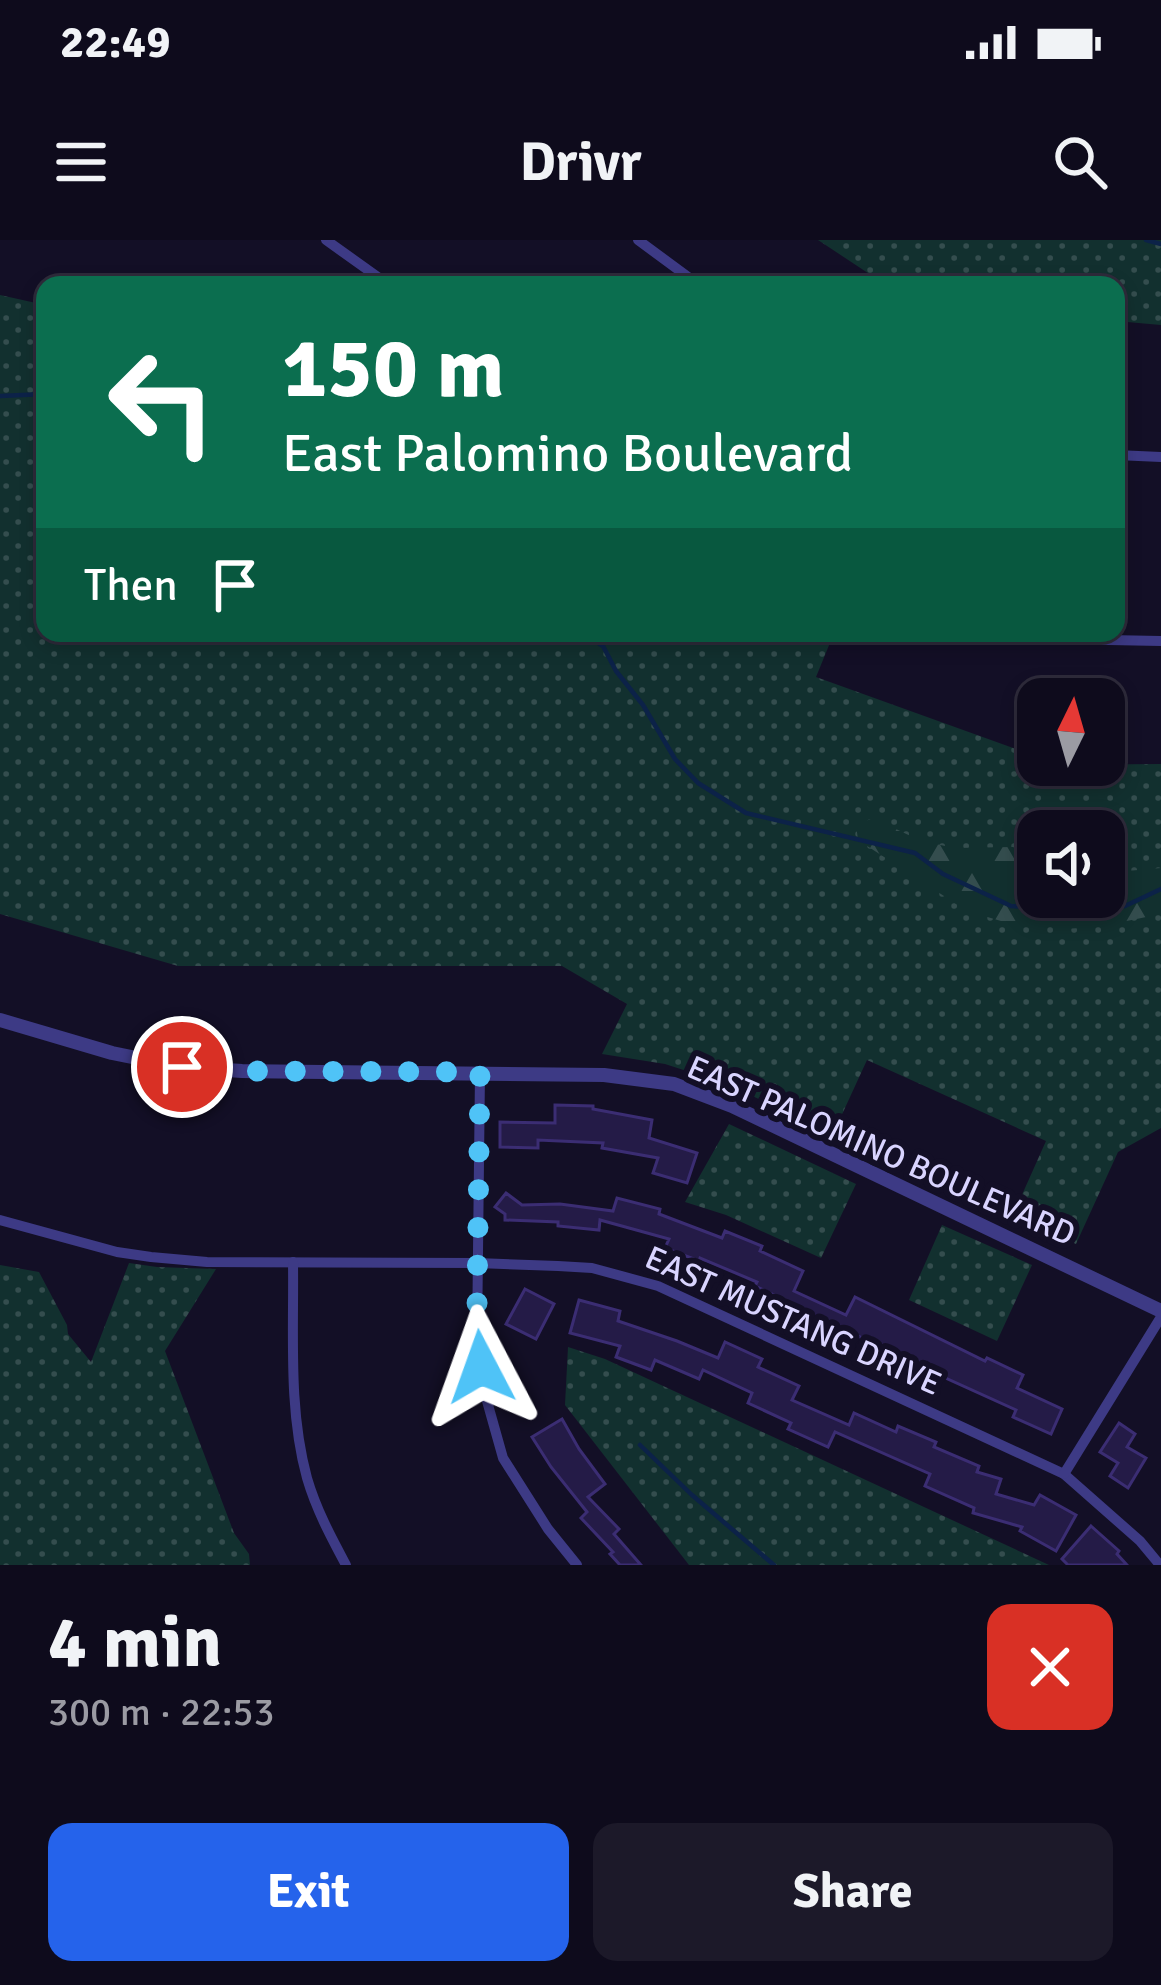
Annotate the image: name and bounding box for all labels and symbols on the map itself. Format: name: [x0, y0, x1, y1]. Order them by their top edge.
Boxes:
north arrow: [1017, 678, 1125, 786]
pin: [131, 1016, 233, 1118]
street label: EAST PALOMINO BOULEVARD: [681, 1047, 1081, 1255]
street label: EAST MUSTANG DRIVE: [639, 1237, 947, 1405]
position arrow: [418, 1304, 544, 1430]

